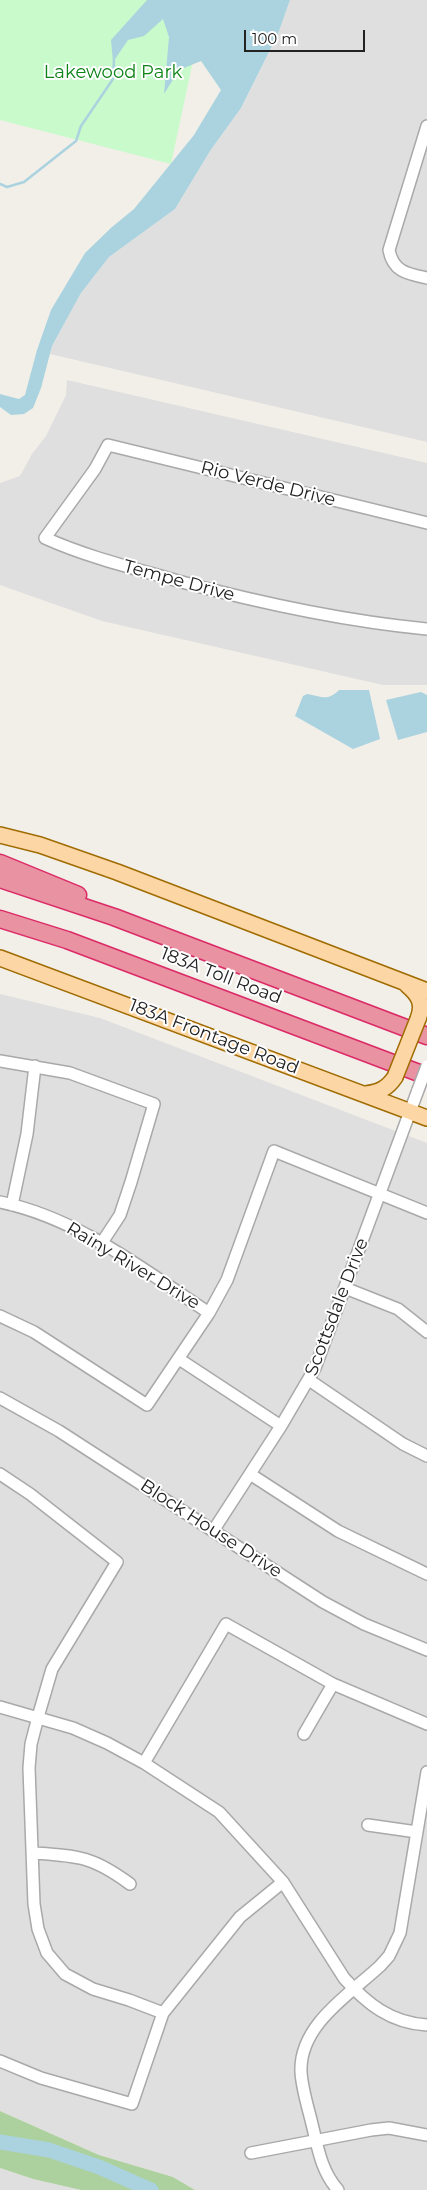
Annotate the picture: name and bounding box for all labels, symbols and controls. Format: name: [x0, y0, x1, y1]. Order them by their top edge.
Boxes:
scale bar: [247, 20, 368, 52]
text: 100 m: [252, 29, 297, 48]
park label: Lakewood Park: [44, 62, 182, 84]
street label: Rio Verde Drive: [198, 457, 338, 511]
street label: Tempe Drive: [121, 556, 237, 606]
street label: 183A Toll Road: [157, 943, 285, 1009]
street label: 183A Frontage Road: [126, 995, 302, 1079]
street label: Rainy River Drive: [62, 1218, 204, 1314]
street label: Scottsdale Drive: [301, 1235, 373, 1379]
street label: Block House Drive: [136, 1475, 286, 1583]

